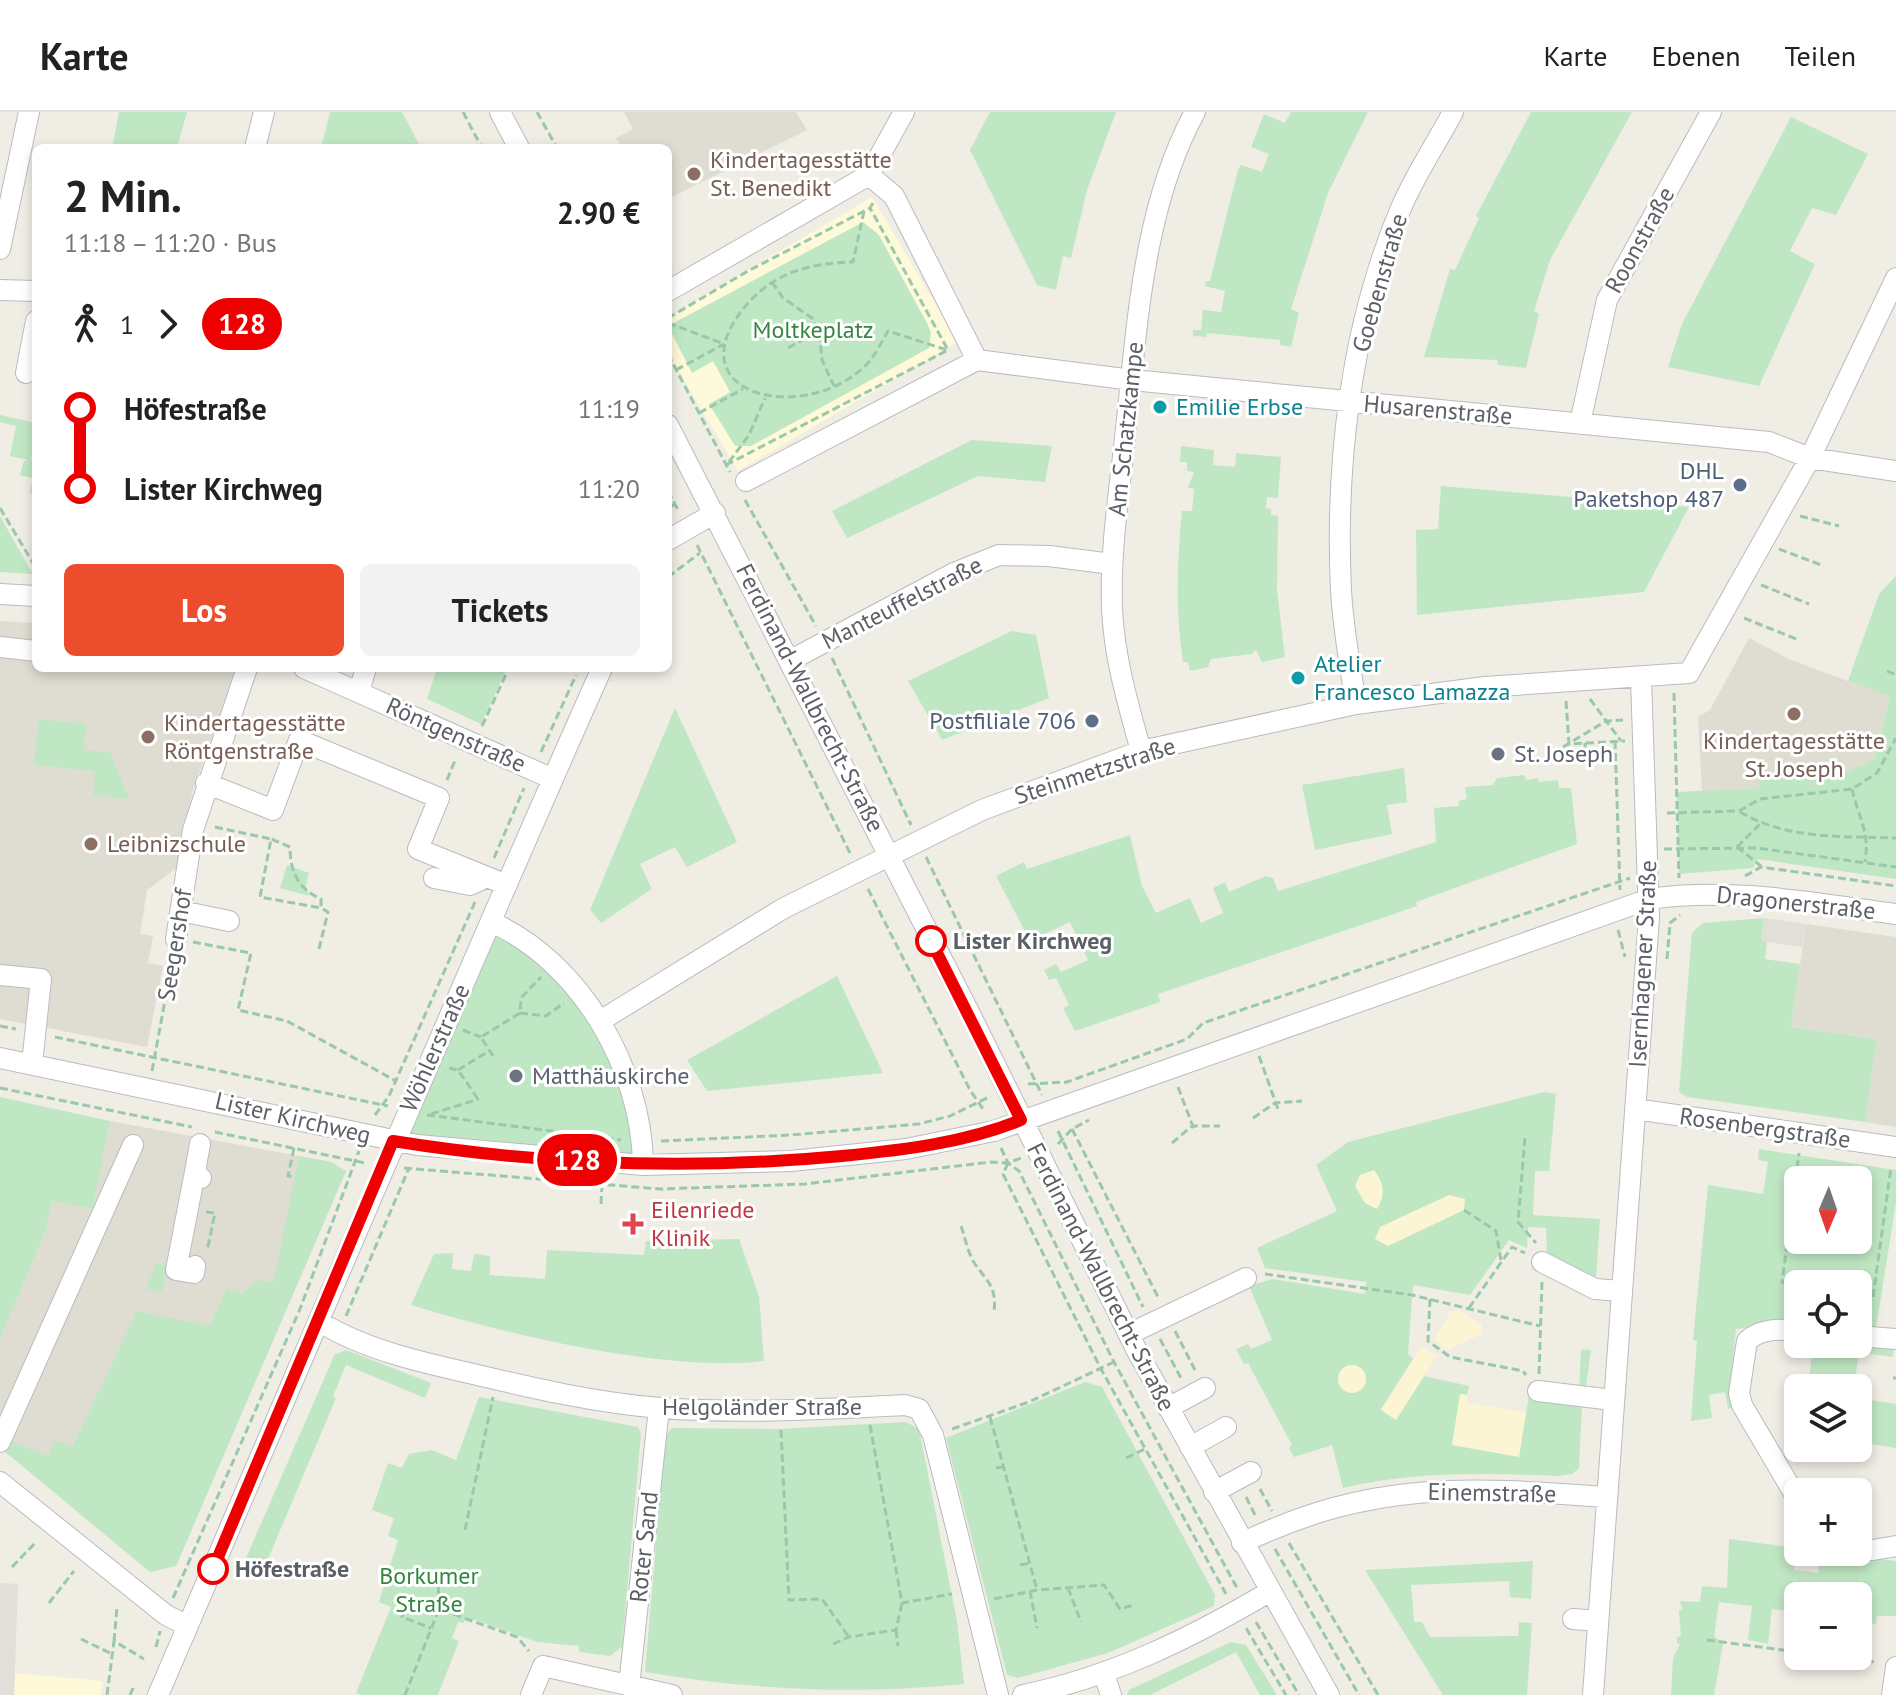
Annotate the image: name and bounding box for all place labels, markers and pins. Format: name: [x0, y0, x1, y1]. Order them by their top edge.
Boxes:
place label: Kindertagesstätte St. Benedikt: [710, 144, 892, 203]
marker: Kindertagesstätte St. Benedikt: [685, 165, 703, 183]
place label: Emilie Erbse: [1176, 391, 1303, 422]
marker: Emilie Erbse: [1151, 398, 1169, 416]
place label: DHL Paketshop 487: [1573, 455, 1724, 514]
marker: DHL Paketshop 487: [1731, 476, 1749, 494]
place label: Atelier Francesco Lamazza: [1314, 648, 1510, 707]
marker: Atelier Francesco Lamazza: [1289, 669, 1307, 687]
place label: Postfiliale 706: [929, 705, 1076, 736]
marker: Kindertagesstätte St. Joseph: [1785, 705, 1803, 723]
place label: Kindertagesstätte Röntgenstraße: [164, 707, 346, 766]
marker: Postfiliale 706: [1083, 712, 1101, 730]
place label: Kindertagesstätte St. Joseph: [1703, 725, 1885, 784]
marker: Kindertagesstätte Röntgenstraße: [139, 728, 157, 746]
place label: St. Joseph: [1514, 738, 1613, 769]
marker: St. Joseph: [1489, 745, 1507, 763]
place label: Leibnizschule: [107, 828, 246, 859]
marker: Leibnizschule: [82, 835, 100, 853]
place label: Lister Kirchweg: [953, 925, 1112, 956]
marker: Lister Kirchweg: [916, 926, 946, 956]
place label: Matthäuskirche: [532, 1060, 689, 1091]
marker: Matthäuskirche: [507, 1067, 525, 1085]
place label: Eilenriede Klinik: [651, 1194, 755, 1253]
marker: Eilenriede Klinik: [622, 1213, 644, 1235]
place label: Höfestraße: [235, 1553, 349, 1584]
marker: Höfestraße: [198, 1554, 228, 1584]

